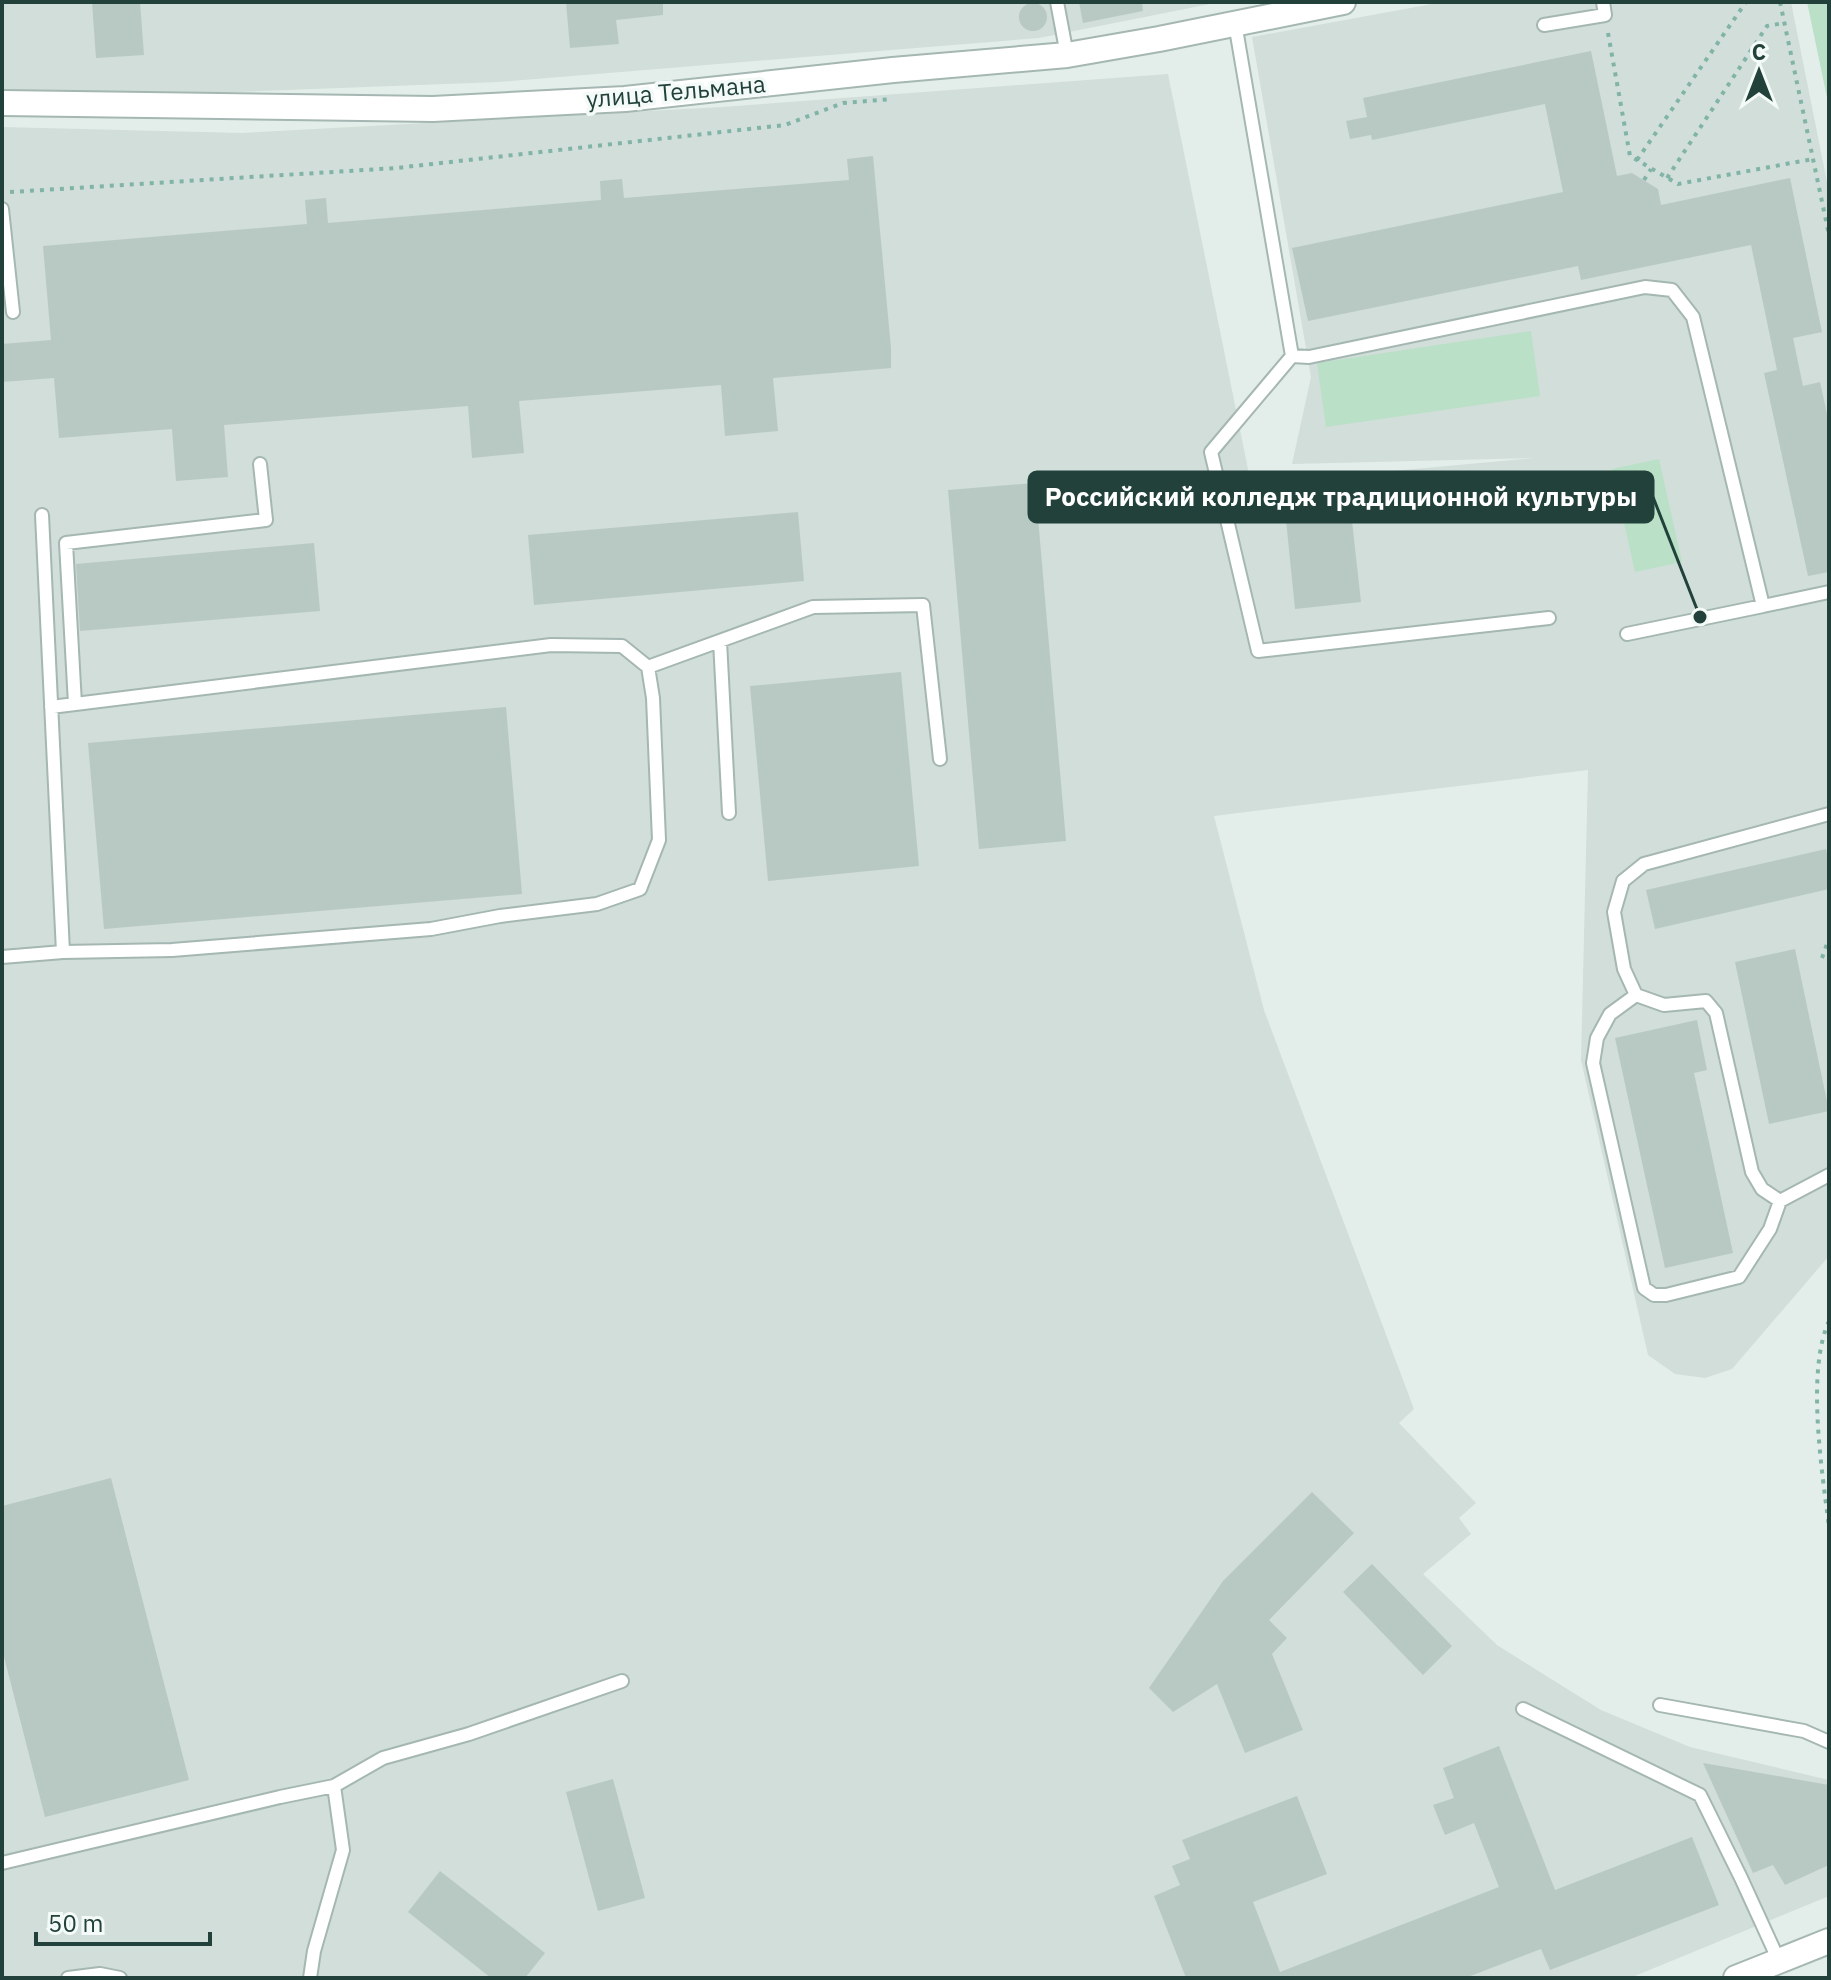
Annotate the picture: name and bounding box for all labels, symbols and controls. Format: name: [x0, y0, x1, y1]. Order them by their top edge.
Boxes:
north arrow: [1719, 32, 1799, 112]
text: С: [1752, 37, 1766, 66]
street label: улица Тельмана: [585, 67, 767, 115]
callout: Российский колледж традиционной культуры: [1029, 472, 1653, 522]
text: Российский колледж традиционной культуры: [1045, 479, 1637, 513]
scale bar: [36, 1896, 210, 1946]
text: 50 m: [48, 1907, 103, 1939]

